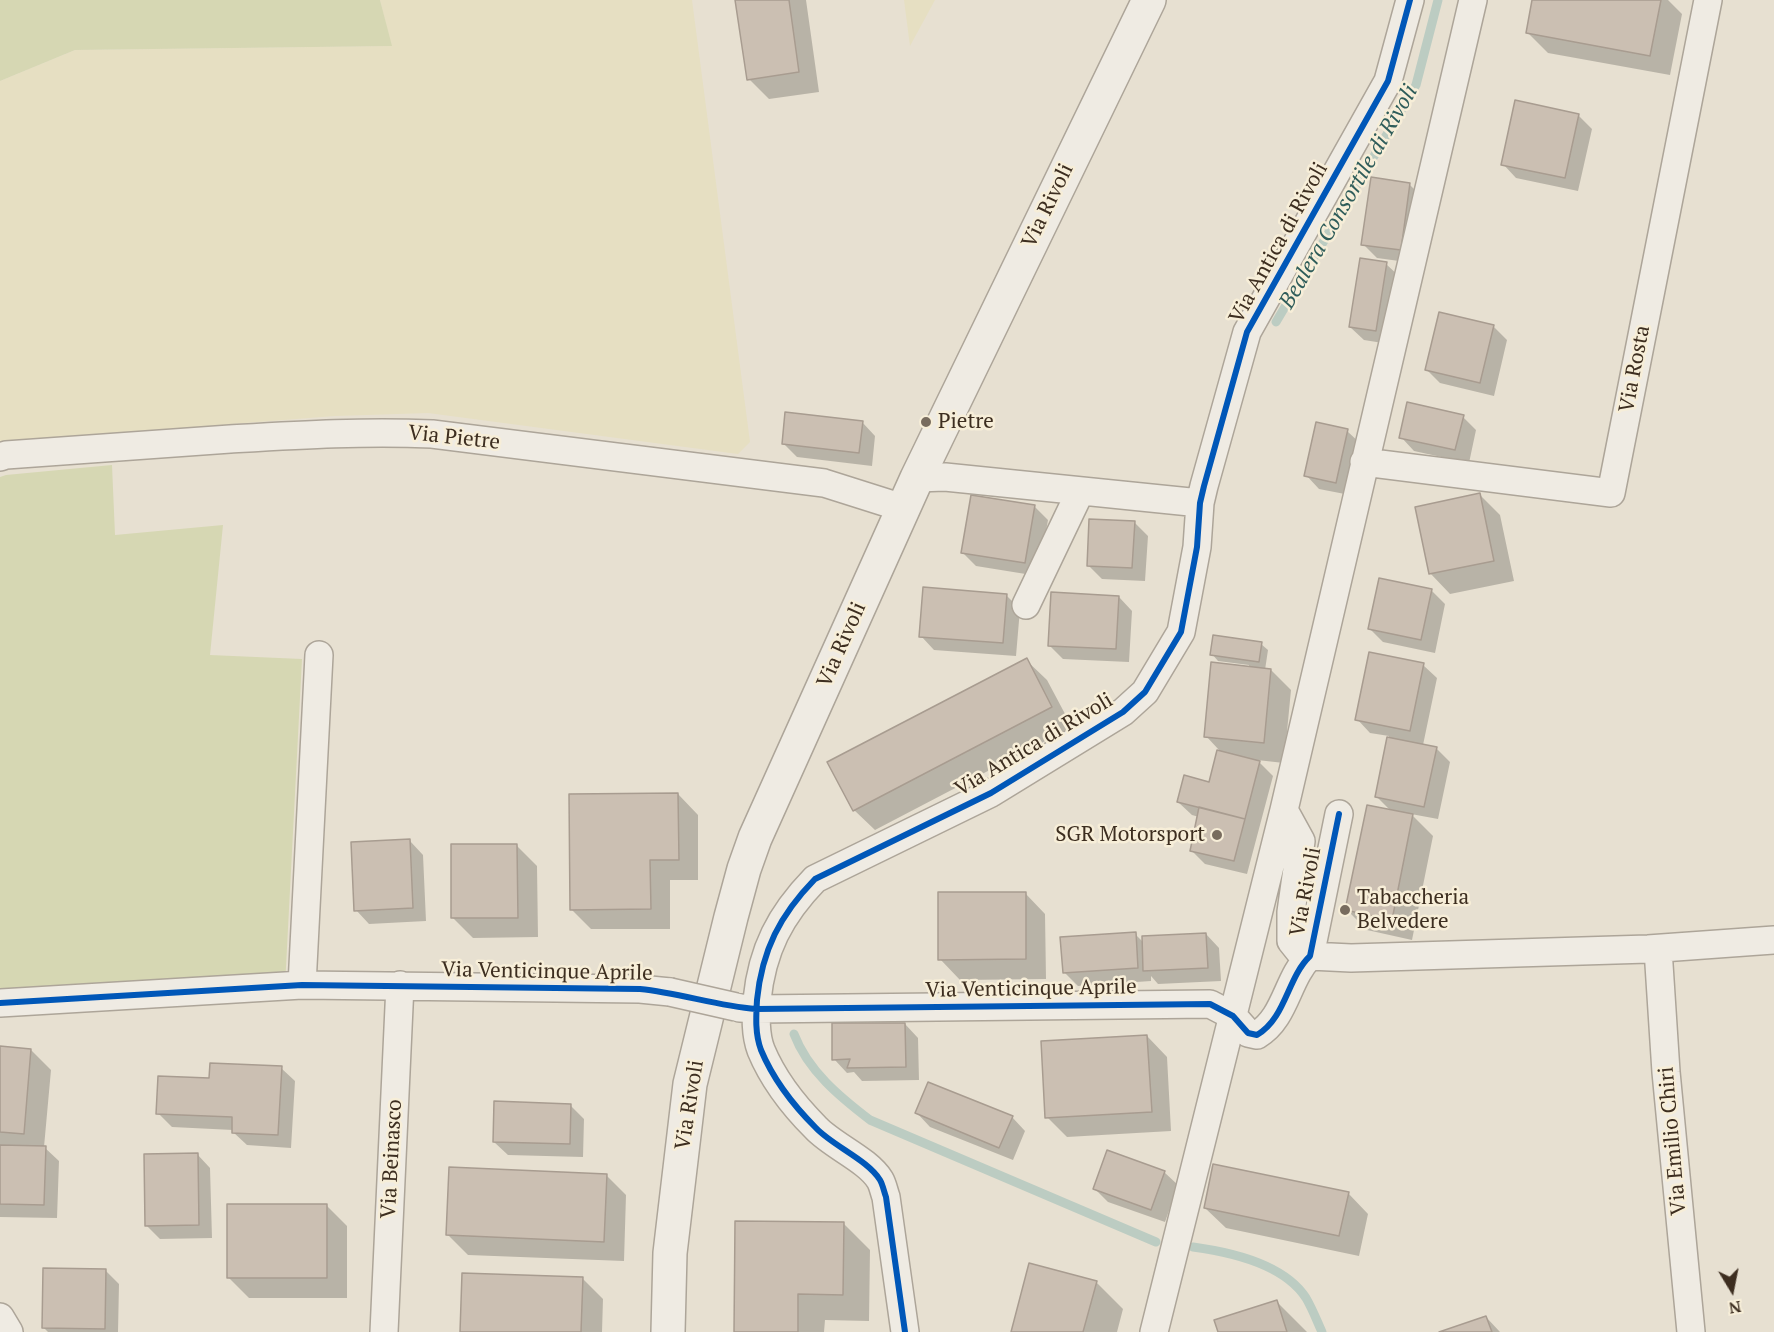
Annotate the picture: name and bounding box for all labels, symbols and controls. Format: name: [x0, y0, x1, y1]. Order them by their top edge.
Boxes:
water label: Bealera Consortile di Rivoli: [1274, 81, 1424, 313]
street label: Via Antica di Rivoli: [1224, 158, 1334, 328]
street label: Via Rivoli: [1017, 160, 1079, 252]
street label: Via Rosta: [1614, 323, 1656, 415]
place label: Pietre: [938, 409, 994, 435]
marker: Pietre: [919, 415, 933, 429]
street label: Via Pietre: [407, 421, 501, 455]
street label: Via Rivoli: [812, 598, 872, 692]
street label: Via Antica di Rivoli: [950, 688, 1118, 802]
place label: SGR Motorsport: [1055, 822, 1205, 848]
marker: SGR Motorsport: [1210, 828, 1224, 842]
street label: Via Rivoli: [1285, 845, 1327, 939]
place label: Tabaccheria Belvedere: [1357, 885, 1469, 935]
marker: Tabaccheria Belvedere: [1338, 903, 1352, 917]
street label: Via Venticinque Aprile: [441, 958, 653, 986]
street label: Via Venticinque Aprile: [925, 975, 1137, 1003]
street label: Via Rivoli: [670, 1058, 710, 1152]
street label: Via Emilio Chiri: [1654, 1066, 1692, 1216]
street label: Via Beinasco: [376, 1099, 408, 1219]
north arrow: [1702, 1260, 1762, 1320]
text: N: [1727, 1296, 1743, 1320]

